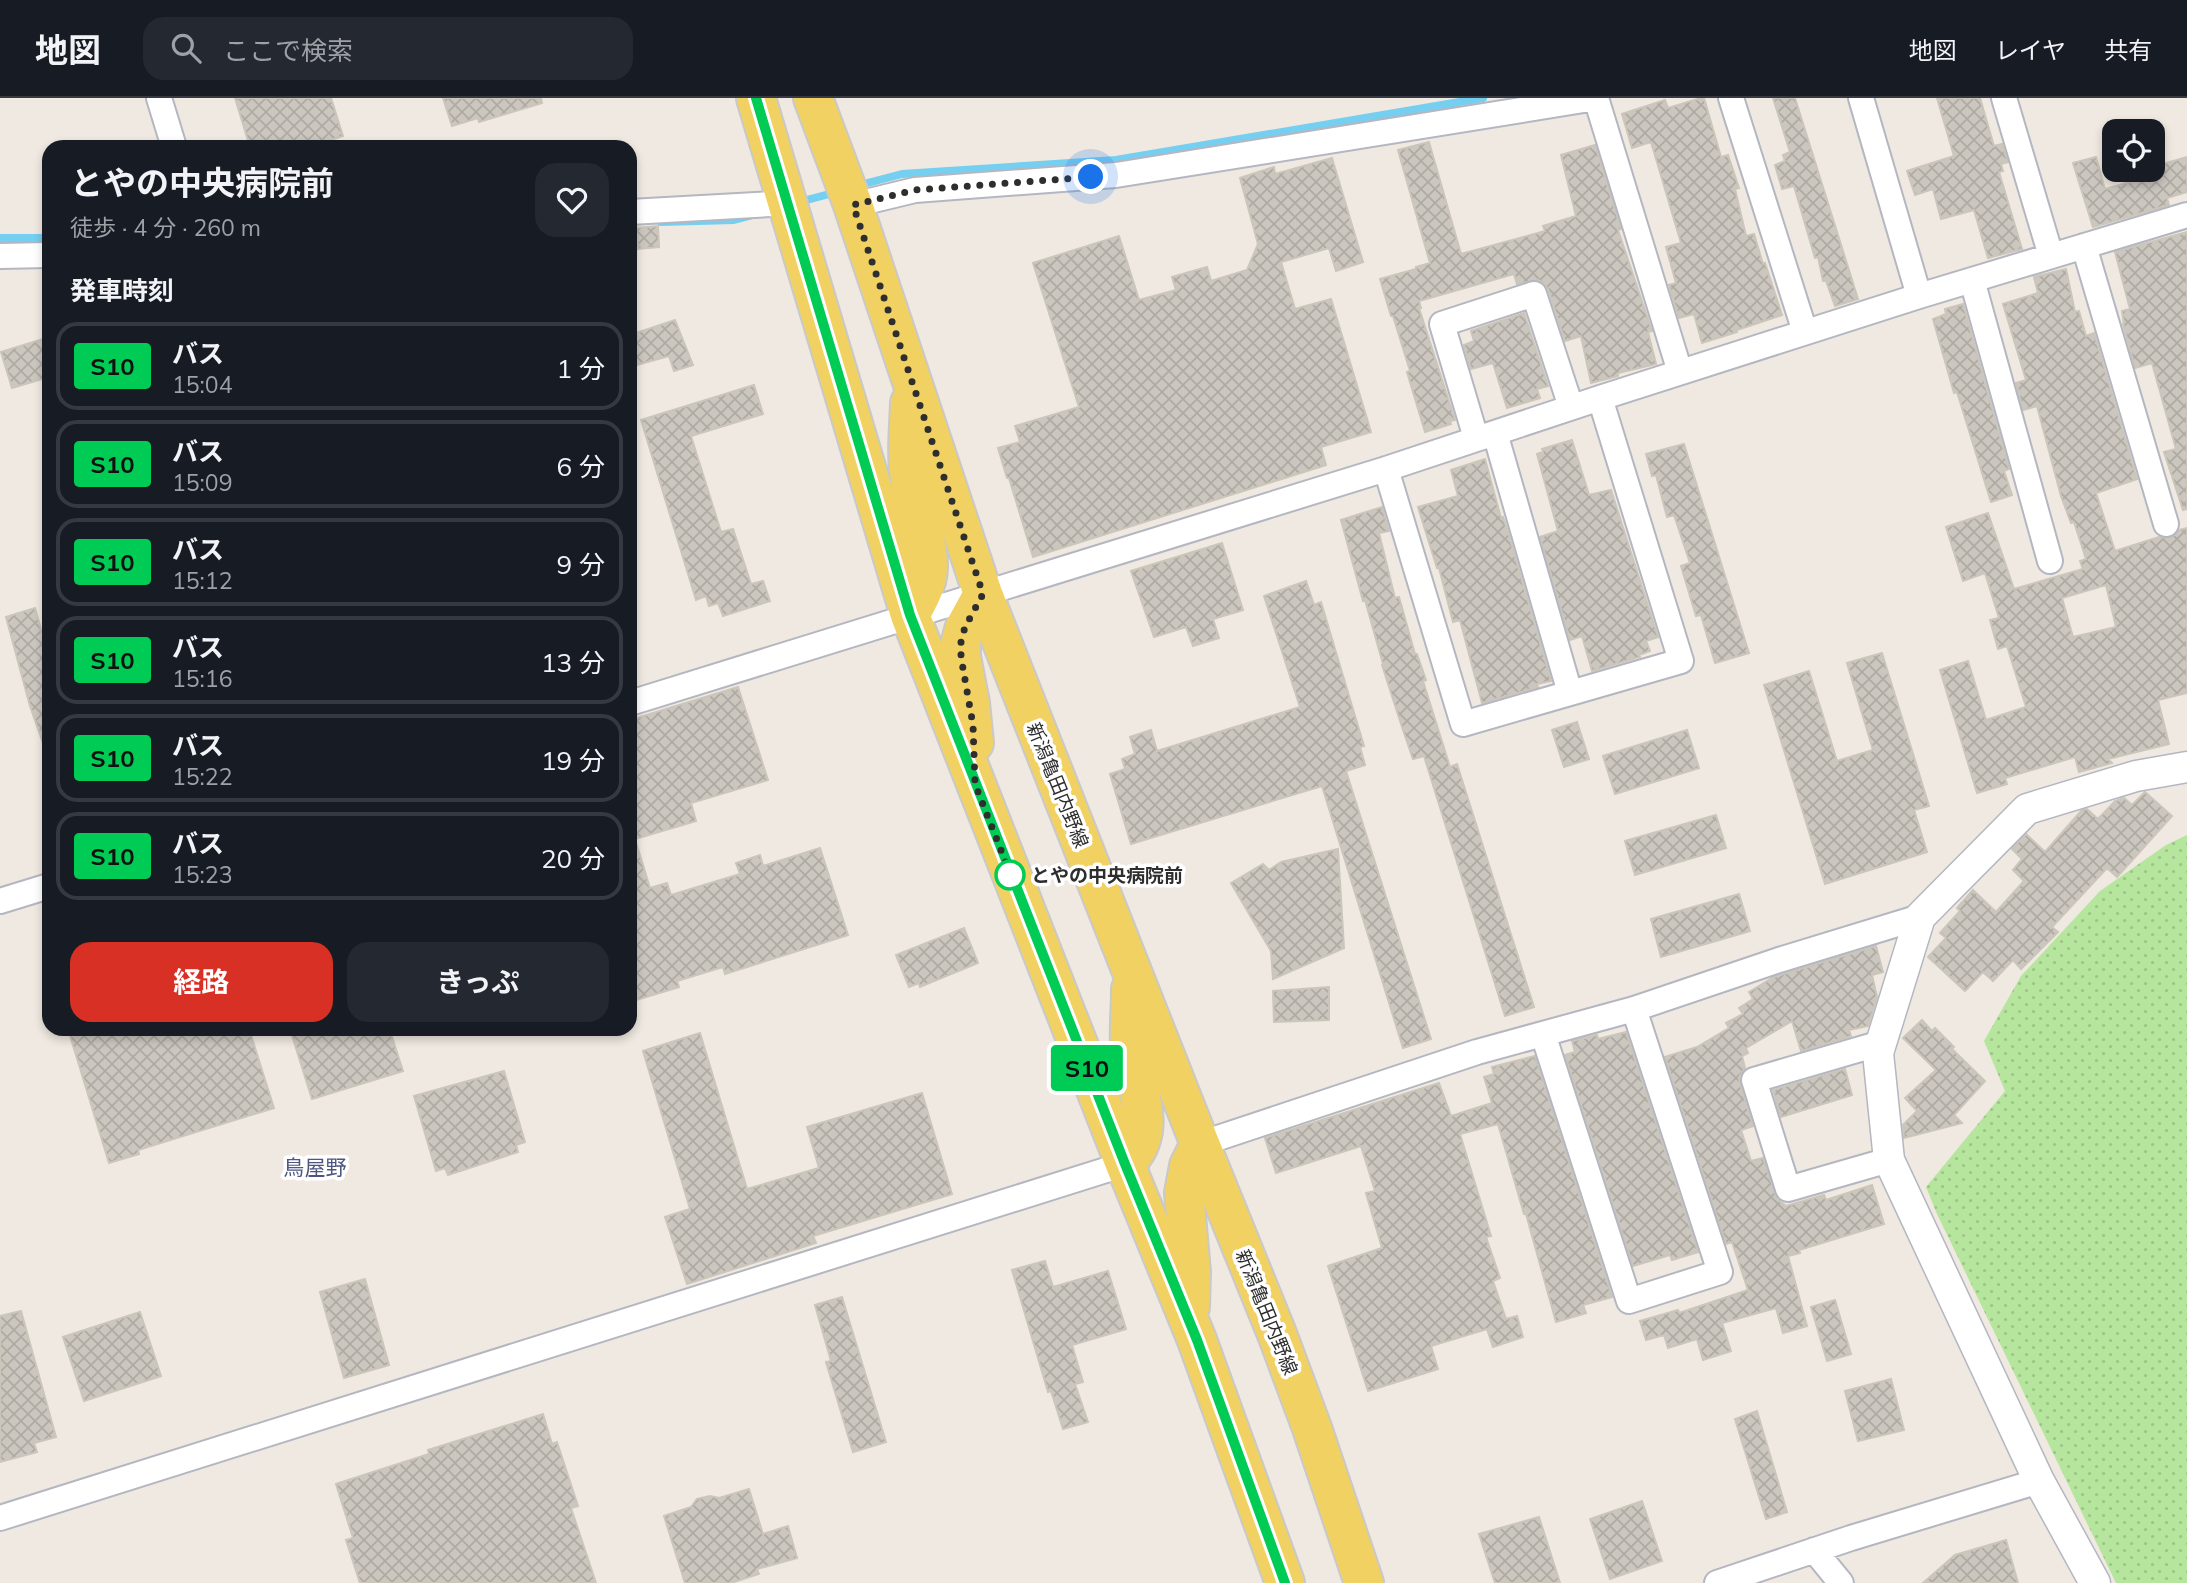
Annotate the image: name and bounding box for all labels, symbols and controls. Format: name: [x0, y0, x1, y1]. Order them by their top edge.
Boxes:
search box: [143, 17, 633, 80]
text: 地図: [35, 29, 101, 70]
icon: search: [167, 29, 205, 67]
text: ここで検索: [223, 34, 353, 67]
text: 地図: [1909, 35, 1957, 65]
text: レイヤ: [1995, 35, 2066, 65]
text: 共有: [2104, 35, 2152, 65]
map controls: [2102, 119, 2165, 182]
button: locate: [2102, 119, 2165, 182]
your location: [1073, 159, 1108, 194]
text: とやの中央病院前: [70, 162, 334, 203]
button: heart: [535, 163, 609, 237]
text: 徒歩 · 4 分 · 260 m: [70, 213, 261, 242]
text: 発車時刻: [70, 274, 174, 307]
text: バス: [172, 337, 224, 370]
text: S10: [90, 351, 135, 381]
text: 1 分: [557, 352, 605, 385]
text: 15:04: [172, 370, 232, 399]
text: バス: [172, 435, 224, 468]
text: S10: [90, 449, 135, 479]
text: 6 分: [557, 450, 605, 483]
text: 15:09: [172, 468, 232, 497]
text: バス: [172, 533, 224, 566]
text: S10: [90, 547, 135, 577]
text: 9 分: [557, 548, 605, 581]
text: 15:12: [172, 566, 232, 595]
text: バス: [172, 631, 224, 664]
text: S10: [90, 645, 135, 675]
text: 13 分: [541, 646, 605, 679]
text: 15:16: [172, 664, 232, 693]
street label: 新潟亀田内野線: [1022, 719, 1094, 851]
text: バス: [172, 729, 224, 762]
text: S10: [90, 743, 135, 773]
text: 19 分: [541, 744, 605, 777]
text: 15:22: [172, 762, 232, 791]
text: バス: [172, 827, 224, 860]
text: S10: [90, 841, 135, 871]
text: 20 分: [541, 842, 605, 875]
text: 15:23: [172, 860, 232, 889]
marker: とやの中央病院前: [995, 860, 1025, 890]
place label: とやの中央病院前: [1031, 863, 1183, 887]
button: 経路: [70, 942, 333, 1022]
button: きっぷ: [347, 942, 609, 1022]
line badge: S10: [1047, 1045, 1127, 1091]
text: S10: [1065, 1053, 1109, 1083]
district label: 鳥屋野: [284, 1154, 347, 1180]
street label: 新潟亀田内野線: [1231, 1246, 1303, 1378]

